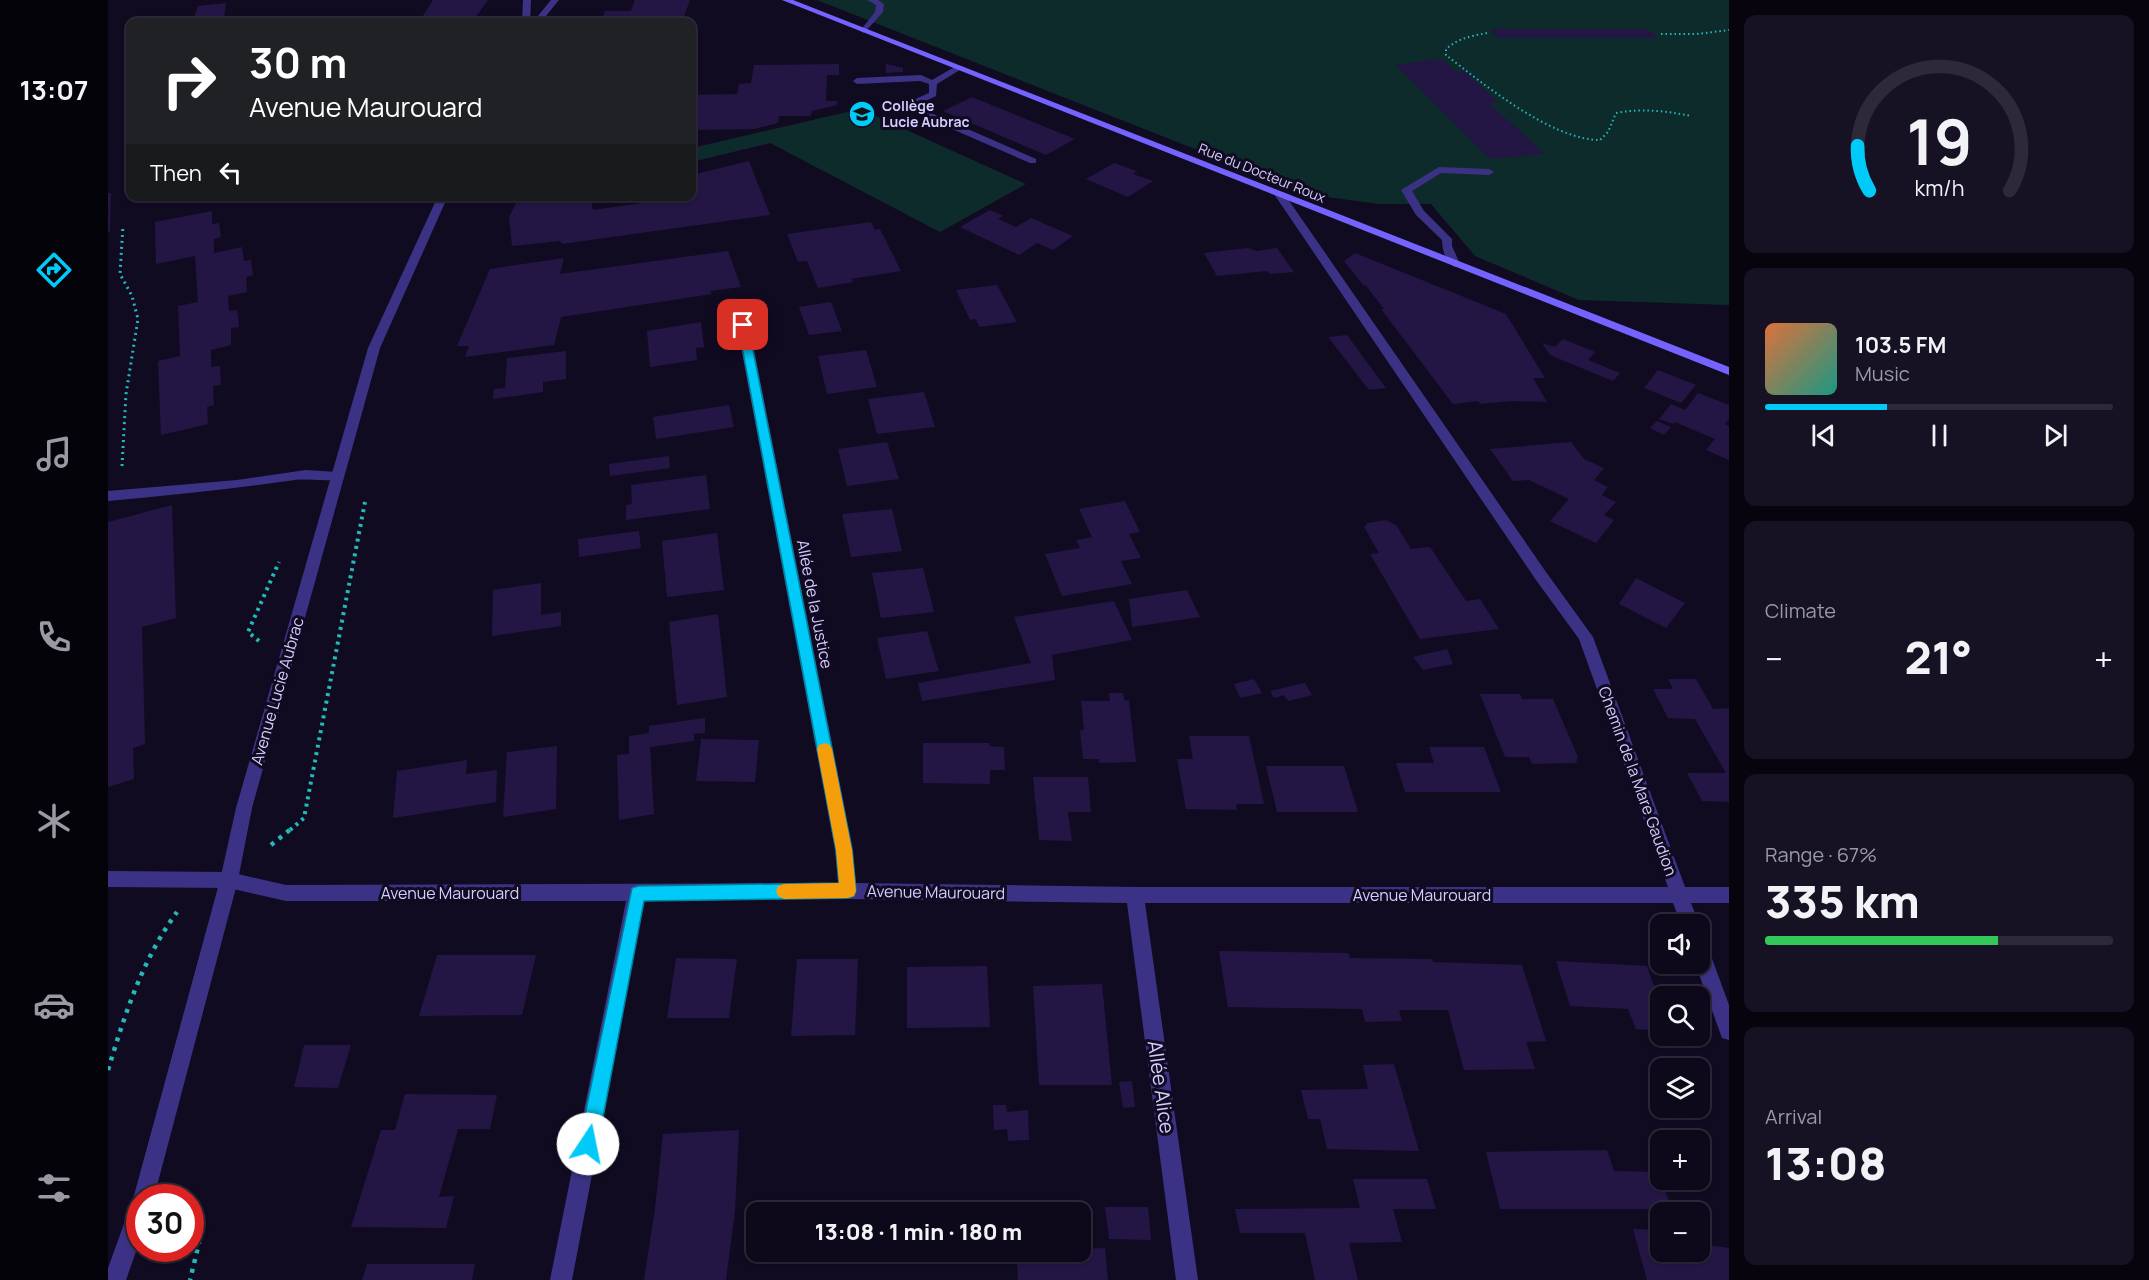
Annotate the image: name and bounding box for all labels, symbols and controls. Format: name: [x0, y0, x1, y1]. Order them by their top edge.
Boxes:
text: 30 m: [249, 33, 347, 91]
icon: right: [150, 42, 228, 120]
text: 13:07: [20, 71, 88, 108]
text: Avenue Maurouard: [249, 88, 483, 125]
place label: Collège Lucie Aubrac: [882, 96, 970, 131]
text: 19: [1906, 98, 1972, 184]
school or university icon: Collège Lucie Aubrac: [847, 99, 877, 129]
street label: Rue du Docteur Roux: [1196, 138, 1329, 207]
icon: left: [214, 156, 247, 189]
text: Then: [150, 158, 202, 188]
text: km/h: [1914, 173, 1964, 202]
icon: directions: [33, 249, 75, 291]
pin: [717, 299, 768, 350]
icon: arrive: [726, 308, 759, 341]
text: 103.5 FM: [1855, 330, 1946, 360]
text: Music: [1855, 360, 1910, 387]
icon: previous: [1807, 419, 1840, 452]
icon: pause: [1923, 419, 1956, 452]
icon: next: [2039, 419, 2072, 452]
icon: music: [33, 433, 75, 475]
street label: Allée de la Justice: [792, 538, 838, 670]
text: Climate: [1765, 597, 1836, 624]
street label: Avenue Lucie Aubrac: [245, 614, 309, 768]
icon: phone: [33, 616, 75, 658]
text: 21°: [1904, 626, 1972, 688]
text: −: [1765, 636, 1783, 681]
text: +: [2094, 636, 2113, 681]
street label: Chemin de la Mare Gaudion: [1593, 683, 1683, 879]
icon: climate: [33, 800, 75, 842]
text: Range · 67%: [1765, 841, 1877, 868]
text: 335 km: [1765, 870, 1920, 932]
street label: Avenue Maurouard: [867, 880, 1005, 904]
street label: Avenue Maurouard: [381, 882, 519, 904]
street label: Avenue Maurouard: [1353, 884, 1491, 906]
map controls: [1650, 914, 1710, 1262]
button: sound: [1650, 914, 1710, 974]
icon: car: [33, 984, 75, 1026]
button: search: [1650, 986, 1710, 1046]
street label: Allée Alice: [1142, 1039, 1181, 1135]
button: layers: [1650, 1058, 1710, 1118]
text: Arrival: [1765, 1103, 1822, 1130]
position arrow: [556, 1112, 620, 1176]
button: +: [1650, 1130, 1710, 1190]
text: 13:08: [1765, 1132, 1886, 1194]
icon: filters: [33, 1167, 75, 1209]
speed limit sign: 30: [126, 1184, 204, 1262]
button: −: [1650, 1202, 1710, 1262]
text: 13:08 · 1 min · 180 m: [815, 1217, 1022, 1247]

